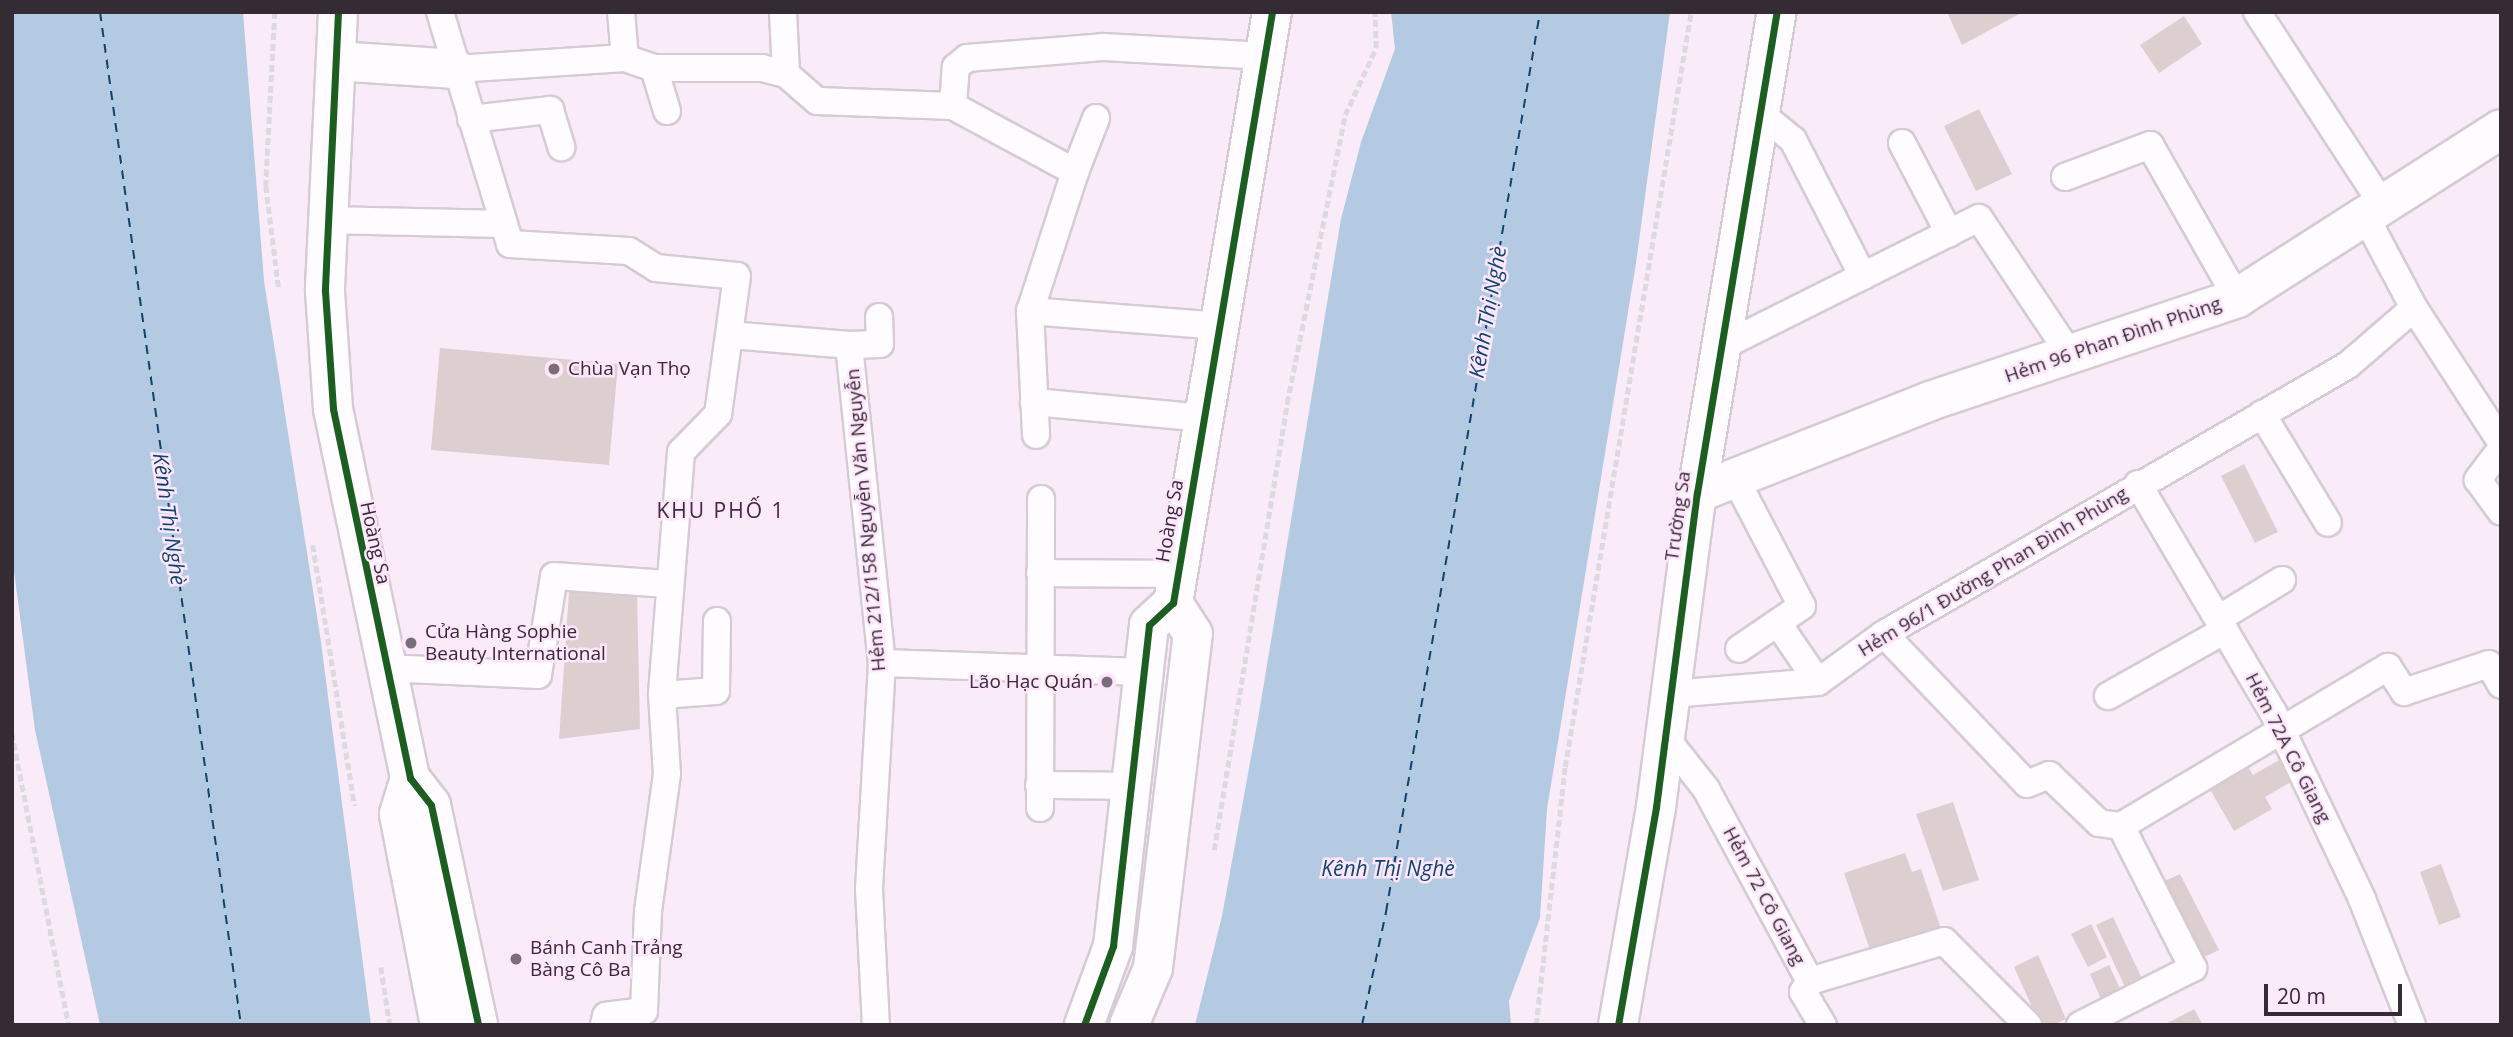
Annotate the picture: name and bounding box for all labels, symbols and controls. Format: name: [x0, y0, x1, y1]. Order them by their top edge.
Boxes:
water label: Kênh Thị Nghè: [1463, 244, 1511, 380]
street label: Hẻm 96 Phan Đình Phùng: [2002, 292, 2224, 388]
place label: Chùa Vạn Thọ: [568, 358, 691, 380]
marker: Chùa Vạn Thọ: [546, 361, 562, 377]
street label: Hẻm 212/158 Nguyễn Văn Nguyễn: [841, 368, 891, 672]
water label: Kênh Thị Nghè: [148, 451, 192, 587]
street label: Trường Sa: [1660, 470, 1696, 562]
street label: Hoàng Sa: [1151, 478, 1189, 564]
street label: Hẻm 96/1 Đường Phan Đình Phùng: [1854, 482, 2132, 662]
district label: KHU PHỐ 1: [658, 497, 784, 523]
street label: Hoàng Sa: [355, 500, 395, 586]
place label: Cửa Hàng Sophie Beauty International: [425, 621, 606, 665]
marker: Cửa Hàng Sophie Beauty International: [403, 635, 419, 651]
street label: Hẻm 72A Cô Giang: [2240, 669, 2336, 827]
place label: Lão Hạc Quán: [969, 671, 1093, 693]
marker: Lão Hạc Quán: [1099, 674, 1115, 690]
street label: Hẻm 72 Cô Giang: [1718, 823, 1810, 969]
water label: Kênh Thị Nghè: [1321, 855, 1455, 881]
place label: Bánh Canh Trảng Bàng Cô Ba: [530, 937, 683, 981]
marker: Bánh Canh Trảng Bàng Cô Ba: [508, 951, 524, 967]
scale bar: [2268, 970, 2406, 1014]
text: 20 m: [2277, 982, 2326, 1010]

